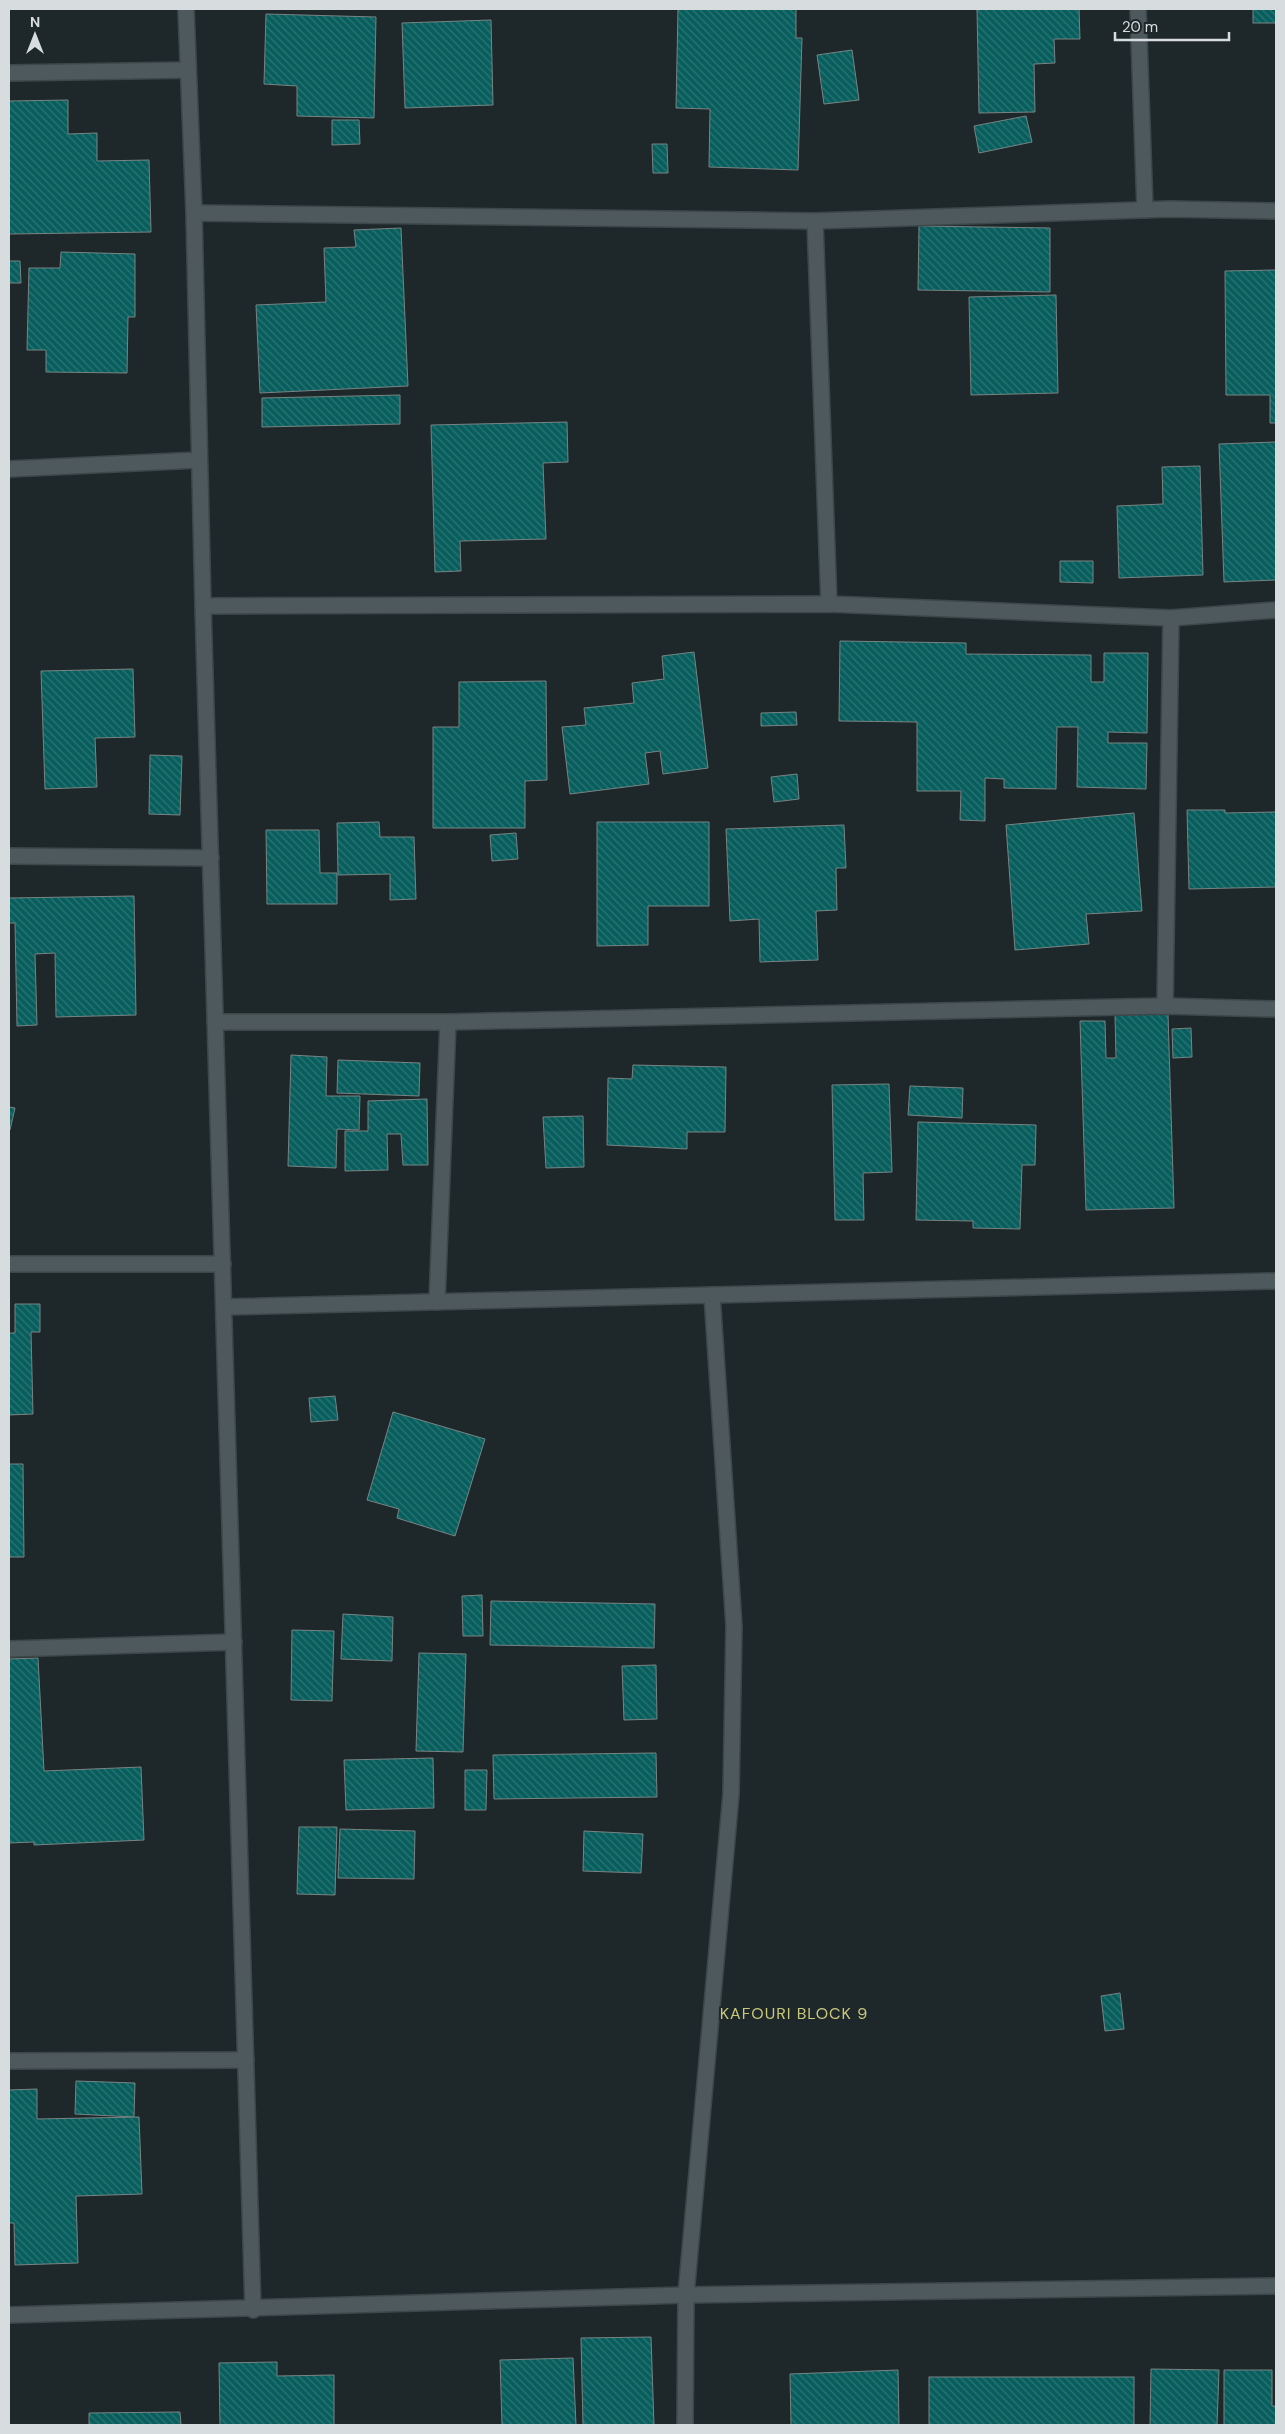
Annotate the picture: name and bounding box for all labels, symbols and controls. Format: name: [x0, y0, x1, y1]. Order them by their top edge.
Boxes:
north arrow: [10, 10, 60, 60]
scale bar: [1115, 10, 1229, 42]
text: N: [30, 13, 40, 31]
text: 20 m: [1122, 17, 1158, 37]
district label: KAFOURI BLOCK 9: [720, 2003, 868, 2024]

